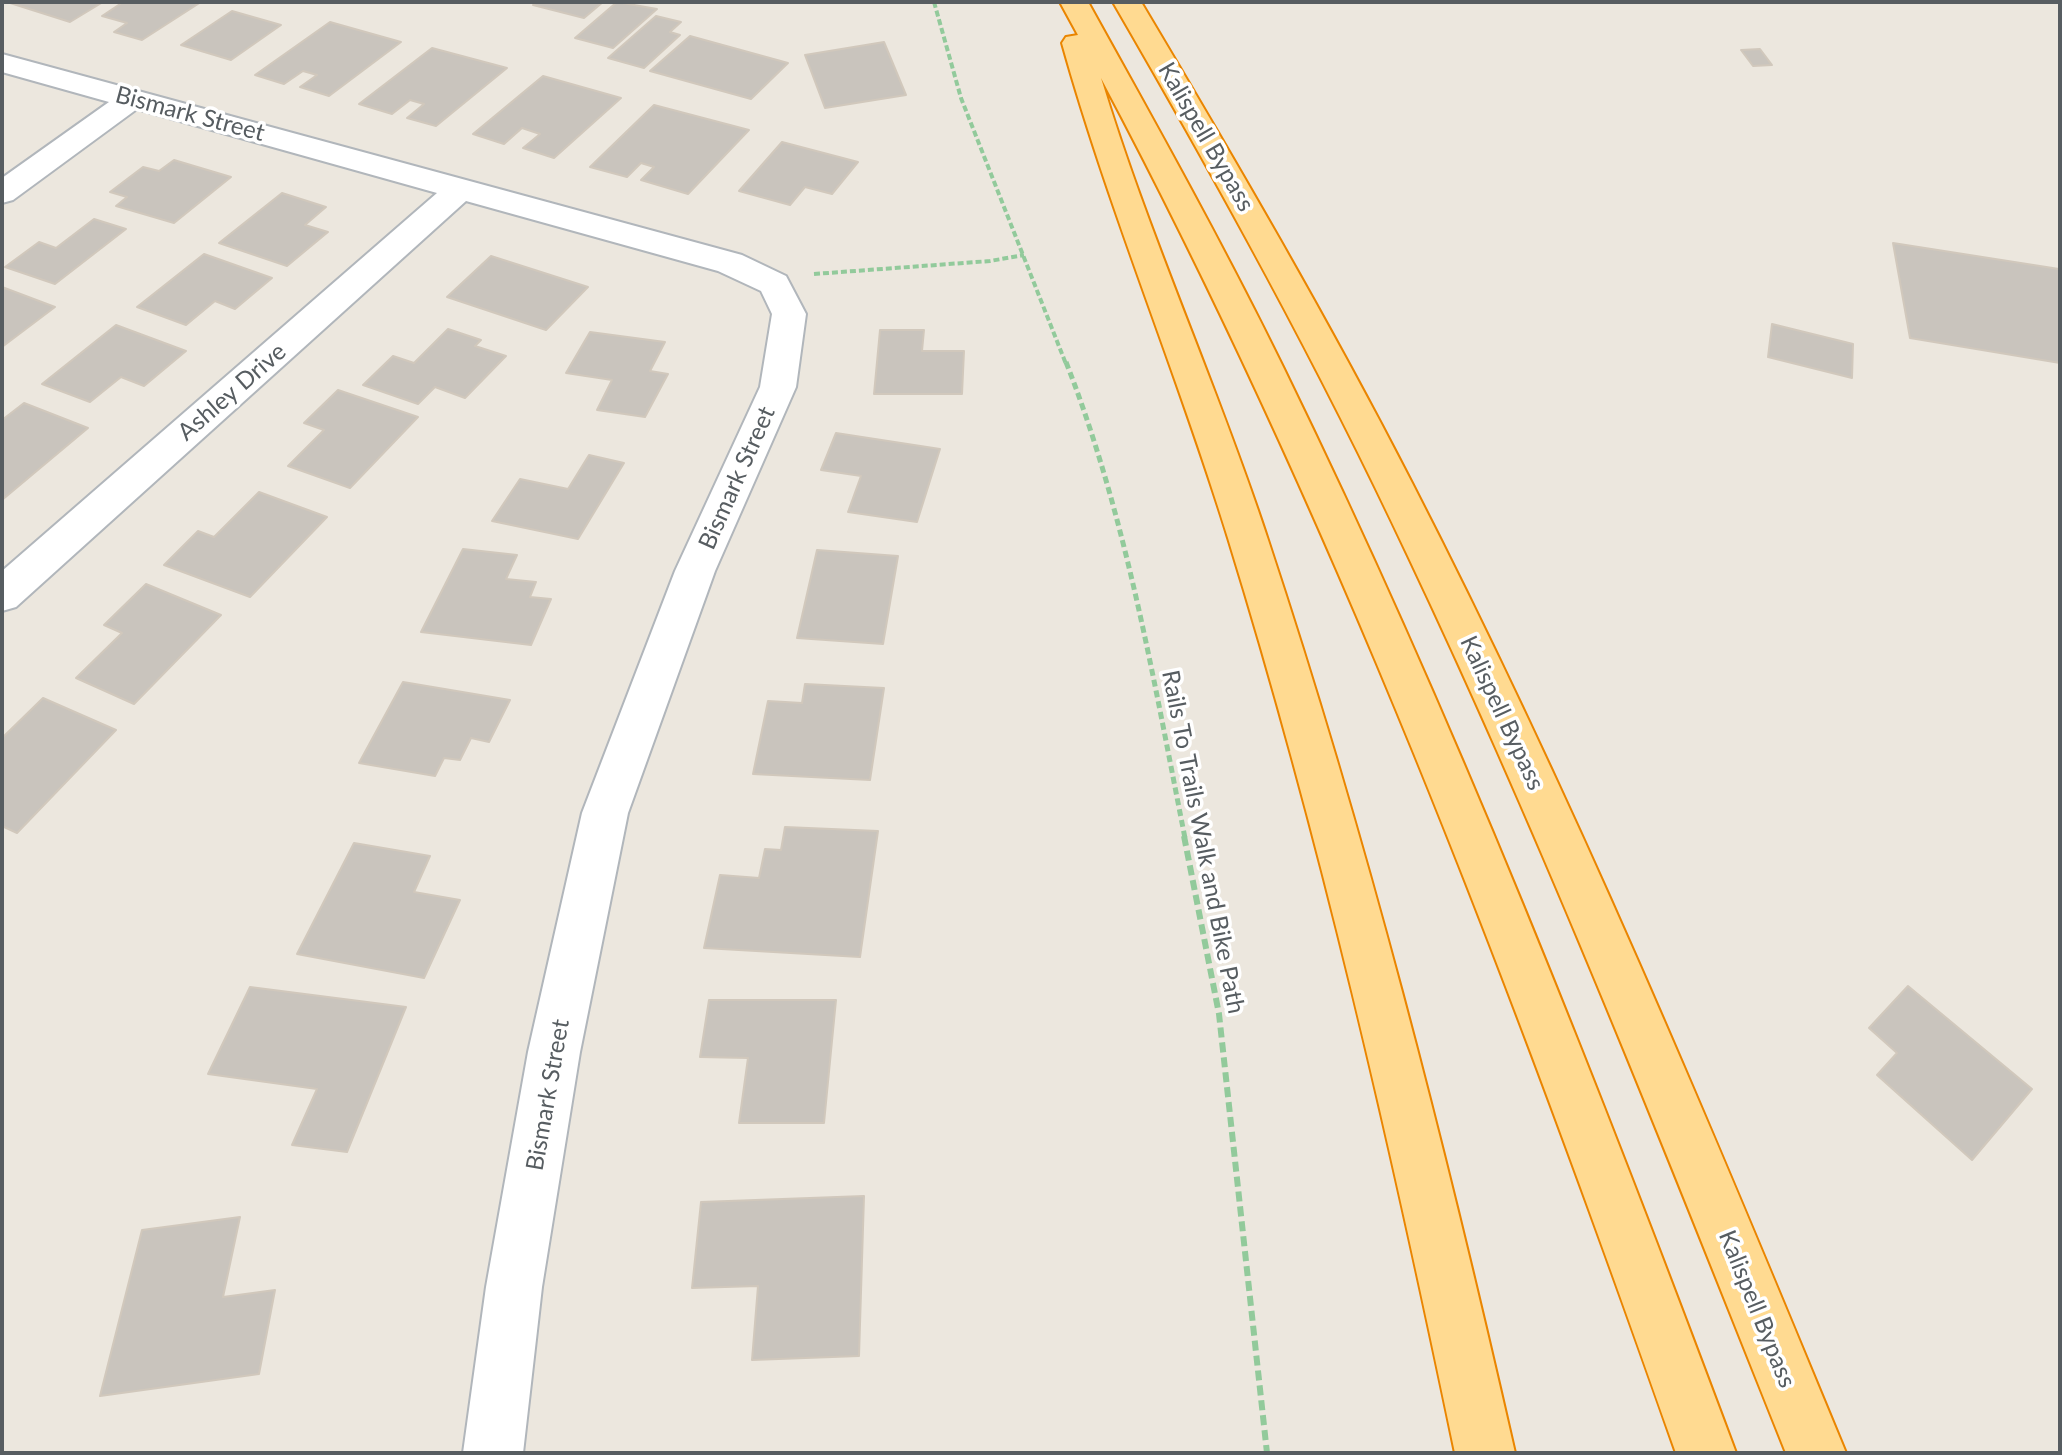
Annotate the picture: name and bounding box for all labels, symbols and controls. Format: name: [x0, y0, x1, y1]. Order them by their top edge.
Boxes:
street label: Kalispell Bypass: [1152, 58, 1260, 216]
street label: Bismark Street: [112, 80, 268, 148]
street label: Ashley Drive: [172, 337, 292, 447]
street label: Bismark Street: [693, 402, 781, 554]
street label: Kalispell Bypass: [1454, 631, 1550, 795]
street label: Rails To Trails Walk and Bike Path: [1156, 668, 1250, 1016]
street label: Bismark Street: [521, 1017, 575, 1173]
street label: Kalispell Bypass: [1712, 1226, 1802, 1392]

